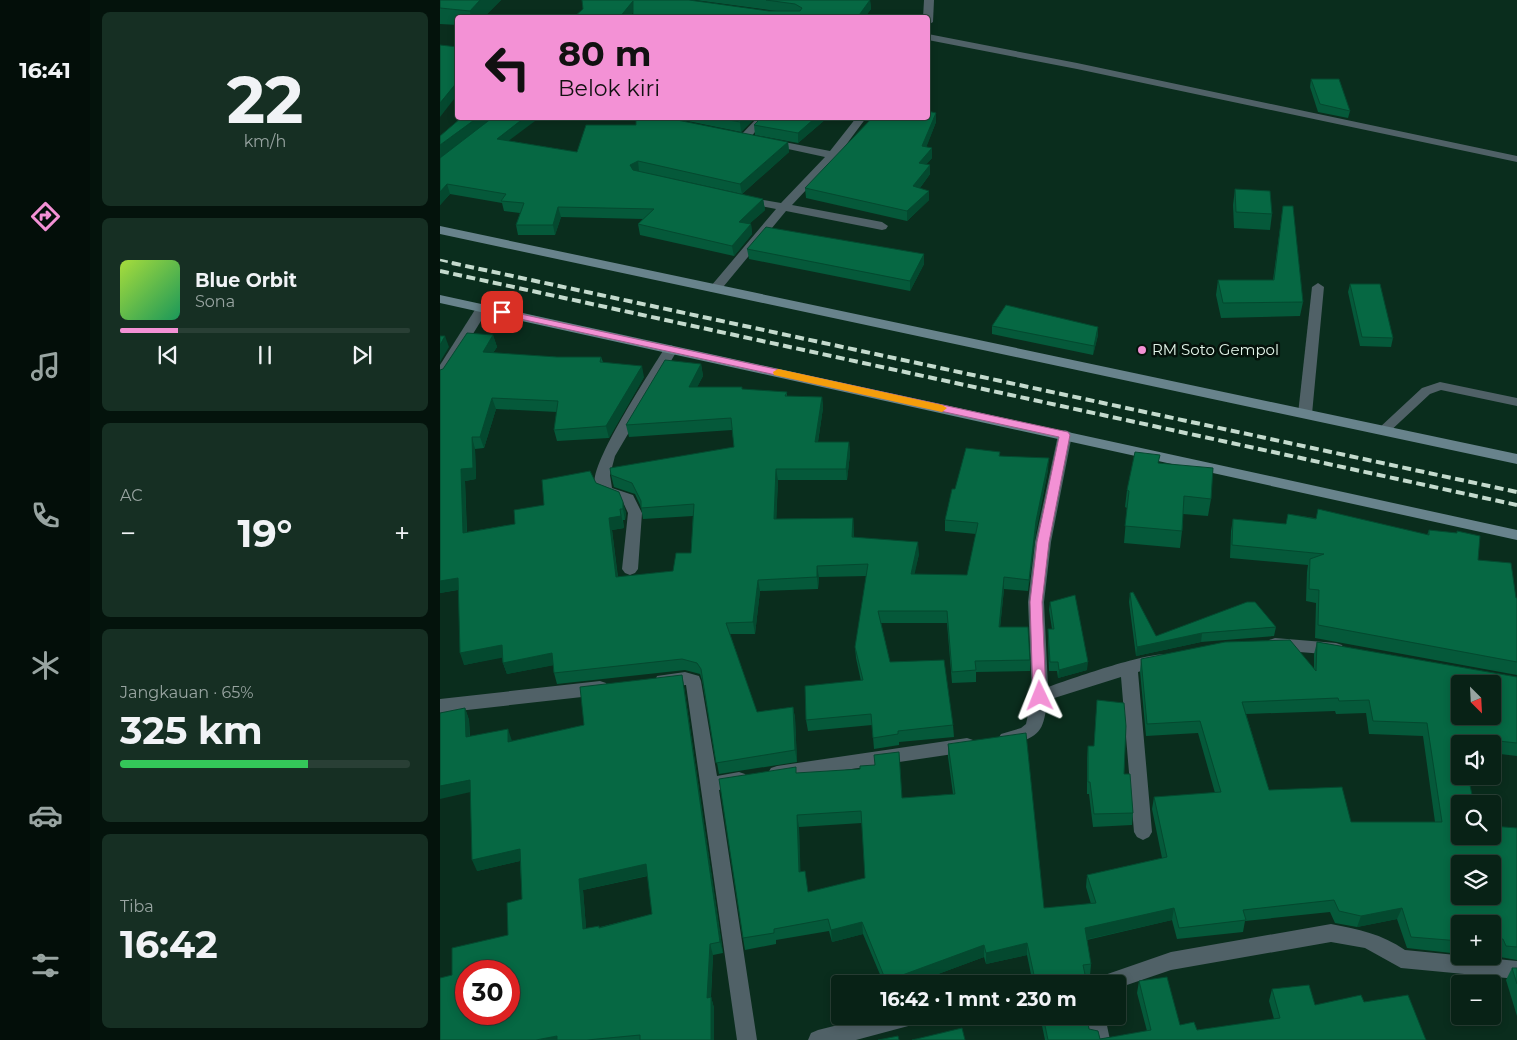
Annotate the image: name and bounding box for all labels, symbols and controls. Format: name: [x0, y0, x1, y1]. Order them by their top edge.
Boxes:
text: 80 m: [558, 32, 652, 75]
icon: left: [475, 35, 540, 100]
text: 16:41: [19, 57, 71, 84]
text: 22: [227, 60, 303, 139]
text: Belok kiri: [558, 75, 660, 102]
text: km/h: [244, 132, 286, 151]
icon: directions: [28, 199, 63, 234]
text: Blue Orbit: [195, 269, 297, 292]
pin: [481, 291, 523, 333]
text: Sona: [195, 292, 235, 311]
icon: arrive: [488, 298, 516, 326]
place label: RM Soto Gempol: [1152, 340, 1279, 359]
icon: previous: [154, 341, 182, 369]
icon: pause: [251, 341, 279, 369]
icon: next: [348, 341, 376, 369]
marker: RM Soto Gempol: [1136, 344, 1148, 356]
icon: music: [28, 349, 63, 384]
text: AC: [120, 486, 143, 505]
icon: phone: [28, 498, 63, 533]
text: 19°: [238, 510, 293, 557]
text: −: [120, 516, 136, 550]
text: +: [394, 516, 410, 550]
icon: climate: [28, 648, 63, 683]
position arrow: [1013, 669, 1065, 721]
north arrow: [1451, 675, 1501, 725]
map controls: [1451, 675, 1501, 1025]
text: Jangkauan · 65%: [120, 683, 253, 702]
text: 325 km: [120, 707, 263, 754]
button: sound: [1451, 735, 1501, 785]
button: search: [1451, 795, 1501, 845]
icon: car: [28, 798, 63, 833]
button: layers: [1451, 855, 1501, 905]
text: Tiba: [120, 897, 154, 916]
button: +: [1451, 915, 1501, 965]
text: 16:42: [120, 921, 218, 968]
icon: filters: [28, 948, 63, 983]
speed limit sign: 30: [455, 960, 520, 1025]
button: −: [1451, 975, 1501, 1025]
text: 16:42 · 1 mnt · 230 m: [880, 988, 1077, 1011]

